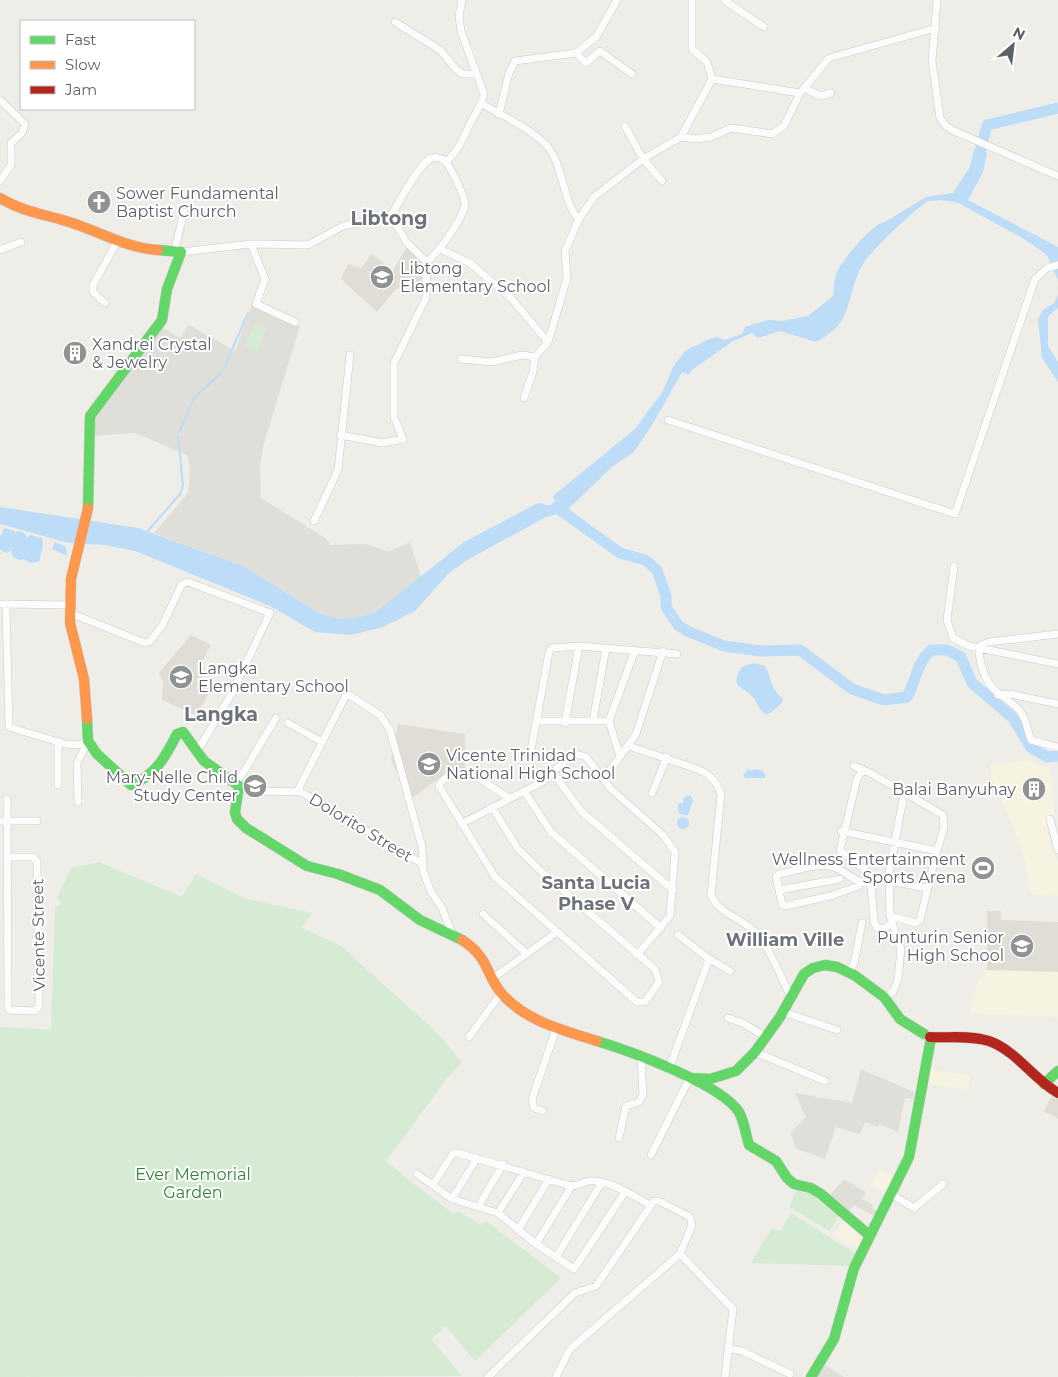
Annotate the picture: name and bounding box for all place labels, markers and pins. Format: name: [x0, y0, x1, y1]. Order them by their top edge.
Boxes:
place label: Sower Fundamental Baptist Church: [116, 184, 279, 221]
church icon: Sower Fundamental Baptist Church: [86, 189, 112, 215]
place label: Libtong Elementary School: [400, 259, 551, 296]
school or university icon: Libtong Elementary School: [369, 264, 395, 290]
place label: Xandrei Crystal & Jewelry: [92, 335, 212, 372]
building icon: Xandrei Crystal & Jewelry: [62, 340, 88, 366]
place label: Langka Elementary School: [198, 659, 349, 696]
school or university icon: Langka Elementary School: [168, 664, 194, 690]
place label: Vicente Trinidad National High School: [446, 746, 615, 783]
school or university icon: Vicente Trinidad National High School: [416, 751, 442, 777]
place label: Mary-Nelle Child Study Center: [106, 768, 238, 805]
school or university icon: Mary-Nelle Child Study Center: [242, 773, 268, 799]
building icon: Balai Banyuhay: [1021, 776, 1047, 802]
place label: Balai Banyuhay: [892, 780, 1016, 799]
place label: Wellness Entertainment Sports Arena: [772, 850, 966, 887]
sports icon: Wellness Entertainment Sports Arena: [970, 855, 996, 881]
place label: Punturin Senior High School: [877, 928, 1004, 965]
school or university icon: Punturin Senior High School: [1009, 933, 1035, 959]

